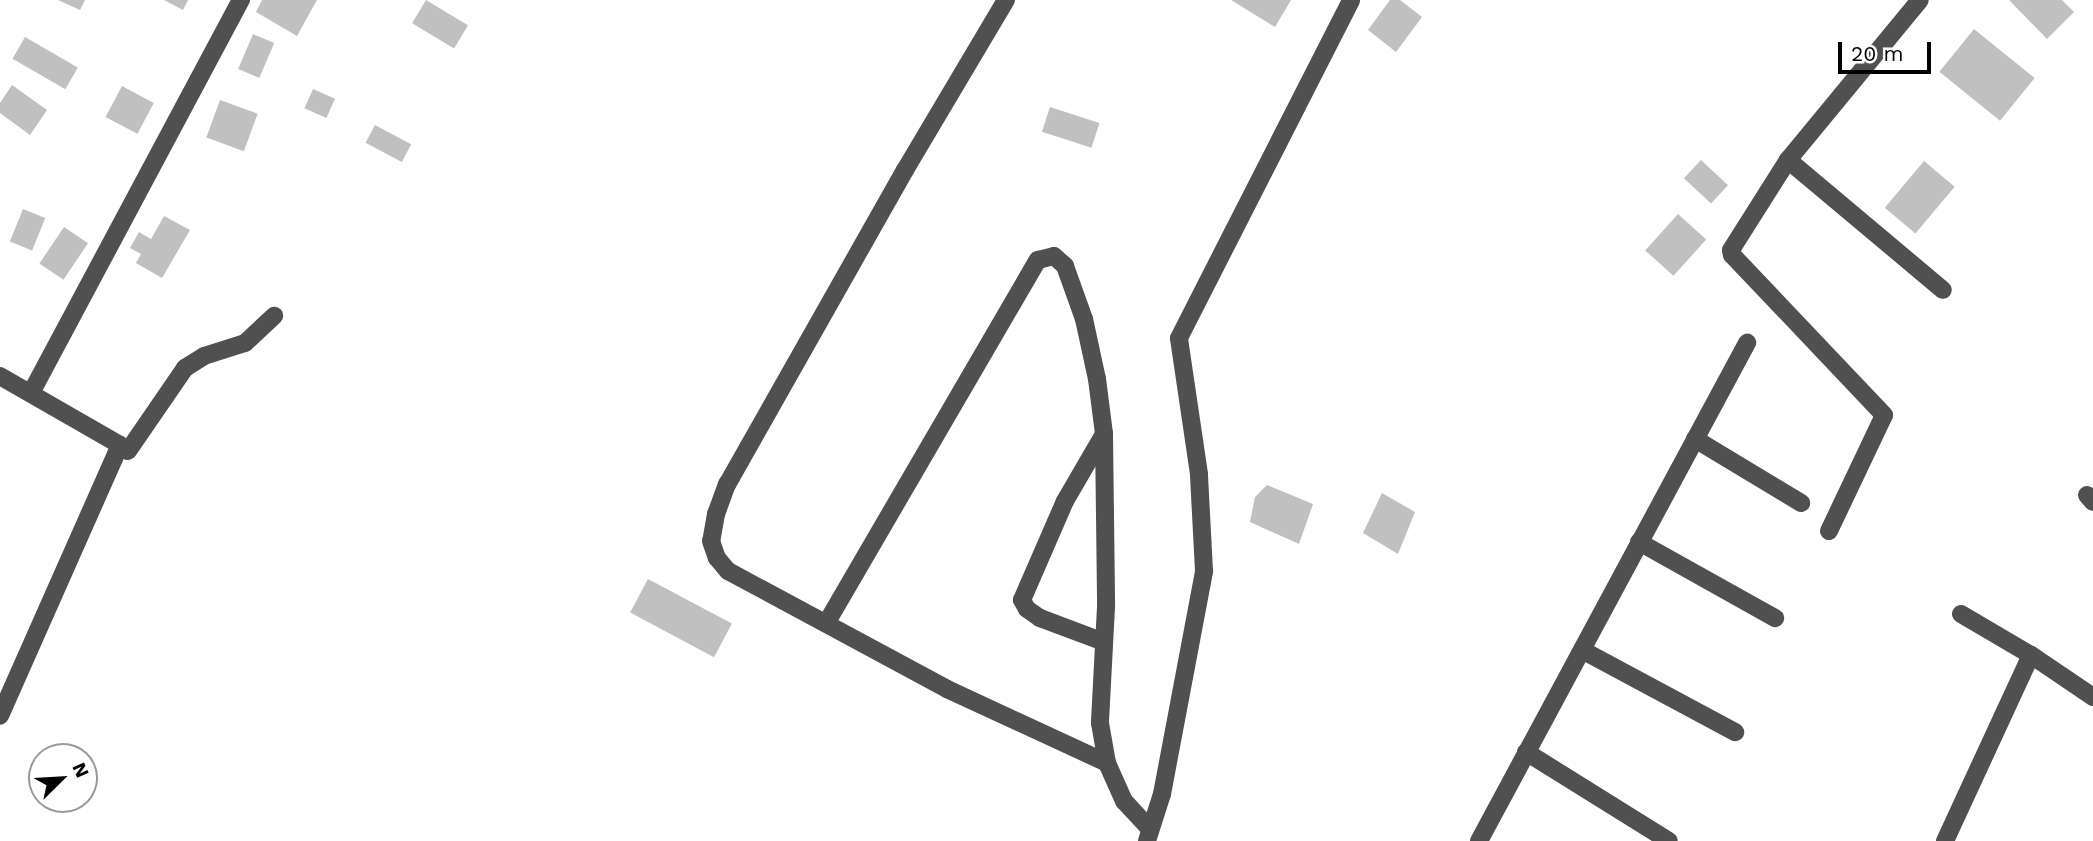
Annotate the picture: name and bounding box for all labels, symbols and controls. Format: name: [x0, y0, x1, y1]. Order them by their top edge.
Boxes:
scale bar: [1841, 28, 1934, 72]
text: 20 m: [1851, 41, 1903, 66]
north arrow: [28, 743, 98, 813]
text: N: [67, 759, 94, 781]

